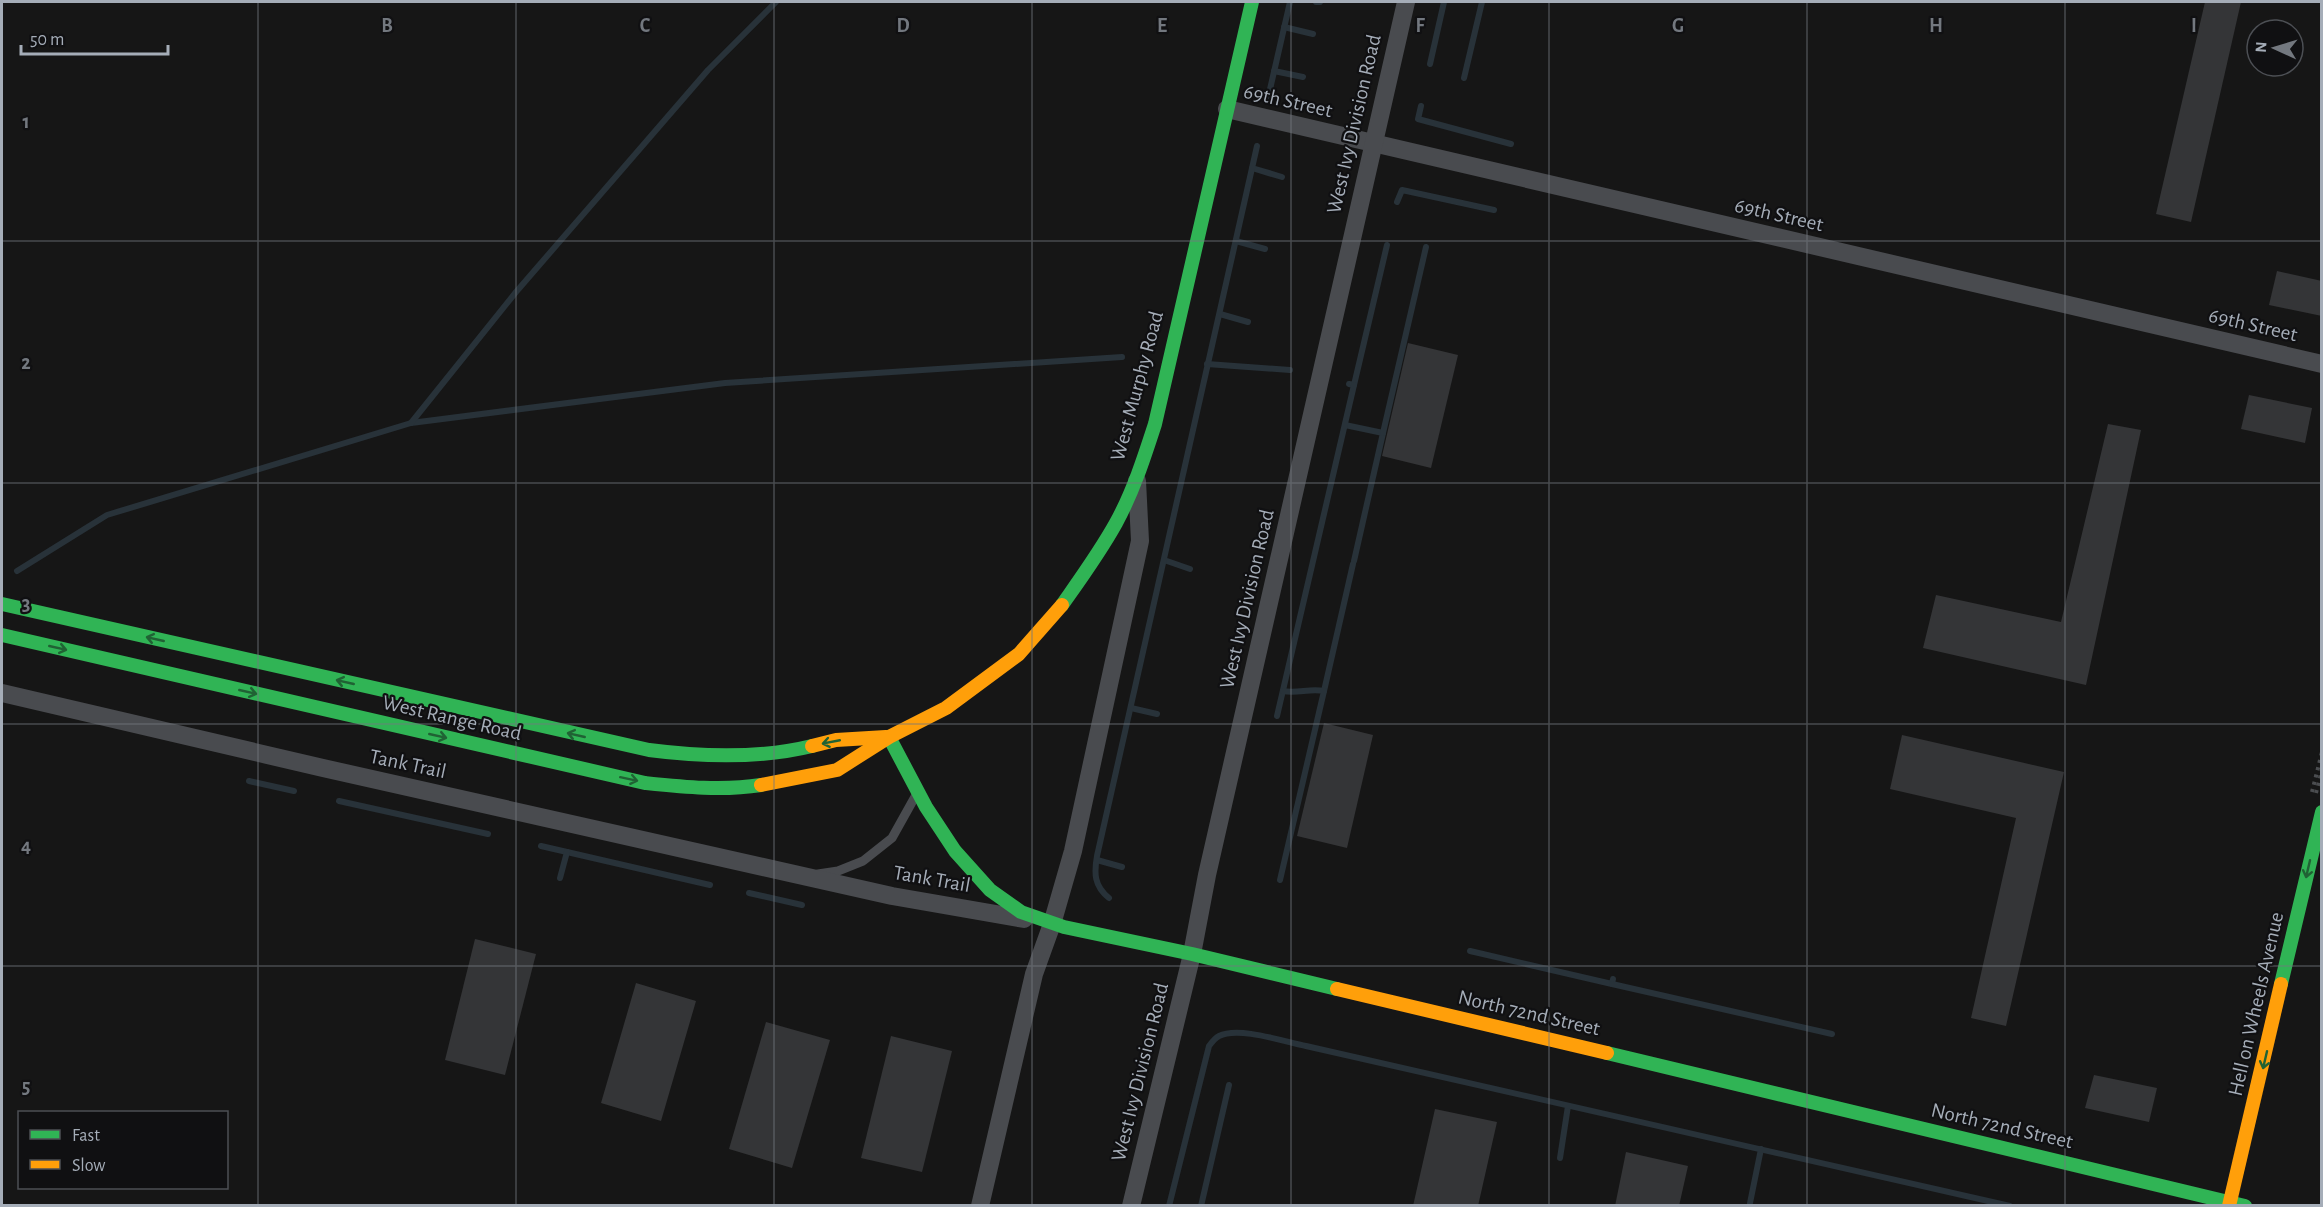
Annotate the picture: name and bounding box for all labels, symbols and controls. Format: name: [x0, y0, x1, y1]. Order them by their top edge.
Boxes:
text: B: [381, 16, 393, 36]
text: C: [640, 16, 651, 36]
text: D: [896, 16, 910, 36]
text: E: [1157, 16, 1167, 36]
text: F: [1415, 16, 1425, 36]
text: G: [1672, 16, 1684, 36]
text: H: [1929, 16, 1943, 36]
text: I: [2191, 16, 2197, 36]
scale bar: [21, 18, 168, 56]
north arrow: [2245, 18, 2305, 78]
text: 50 m: [30, 31, 64, 49]
street label: West Ivy Division Road: [1323, 32, 1385, 216]
text: N: [2253, 41, 2269, 53]
street label: 69th Street: [1242, 81, 1335, 121]
text: 1: [22, 112, 30, 132]
street label: 69th Street: [1733, 195, 1826, 235]
street label: 69th Street: [2207, 305, 2300, 345]
street label: West Murphy Road: [1107, 309, 1167, 463]
text: 2: [21, 353, 31, 373]
street label: West Ivy Division Road: [1216, 507, 1278, 691]
text: 3: [22, 594, 30, 614]
one-way arrow: [146, 632, 165, 644]
one-way arrow: [48, 643, 68, 654]
one-way arrow: [336, 676, 355, 688]
one-way arrow: [238, 687, 258, 698]
street label: West Range Road: [380, 692, 524, 744]
one-way arrow: [567, 729, 586, 740]
one-way arrow: [428, 731, 448, 742]
one-way arrow: [822, 737, 841, 748]
street label: Tank Trail: [368, 746, 448, 782]
one-way arrow: [618, 774, 638, 785]
text: 4: [21, 836, 31, 856]
one-way arrow: [2302, 860, 2314, 879]
street label: Tank Trail: [892, 862, 972, 896]
street label: Hell on Wheels Avenue: [2225, 910, 2287, 1098]
street label: West Ivy Division Road: [1108, 980, 1172, 1163]
street label: North 72nd Street: [1456, 986, 1602, 1040]
one-way arrow: [2258, 1050, 2270, 1069]
text: 5: [22, 1077, 30, 1097]
street label: North 72nd Street: [1929, 1099, 2075, 1153]
legend: [18, 1111, 228, 1189]
text: Fast: [72, 1127, 100, 1145]
text: Slow: [72, 1157, 105, 1175]

